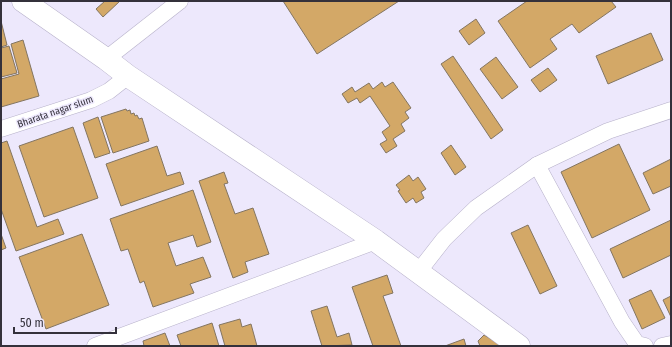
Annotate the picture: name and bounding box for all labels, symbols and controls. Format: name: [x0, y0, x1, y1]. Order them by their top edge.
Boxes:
street label: Bharata nagar slum: [16, 93, 95, 131]
scale bar: [14, 309, 116, 335]
text: 50 m: [20, 316, 44, 330]

